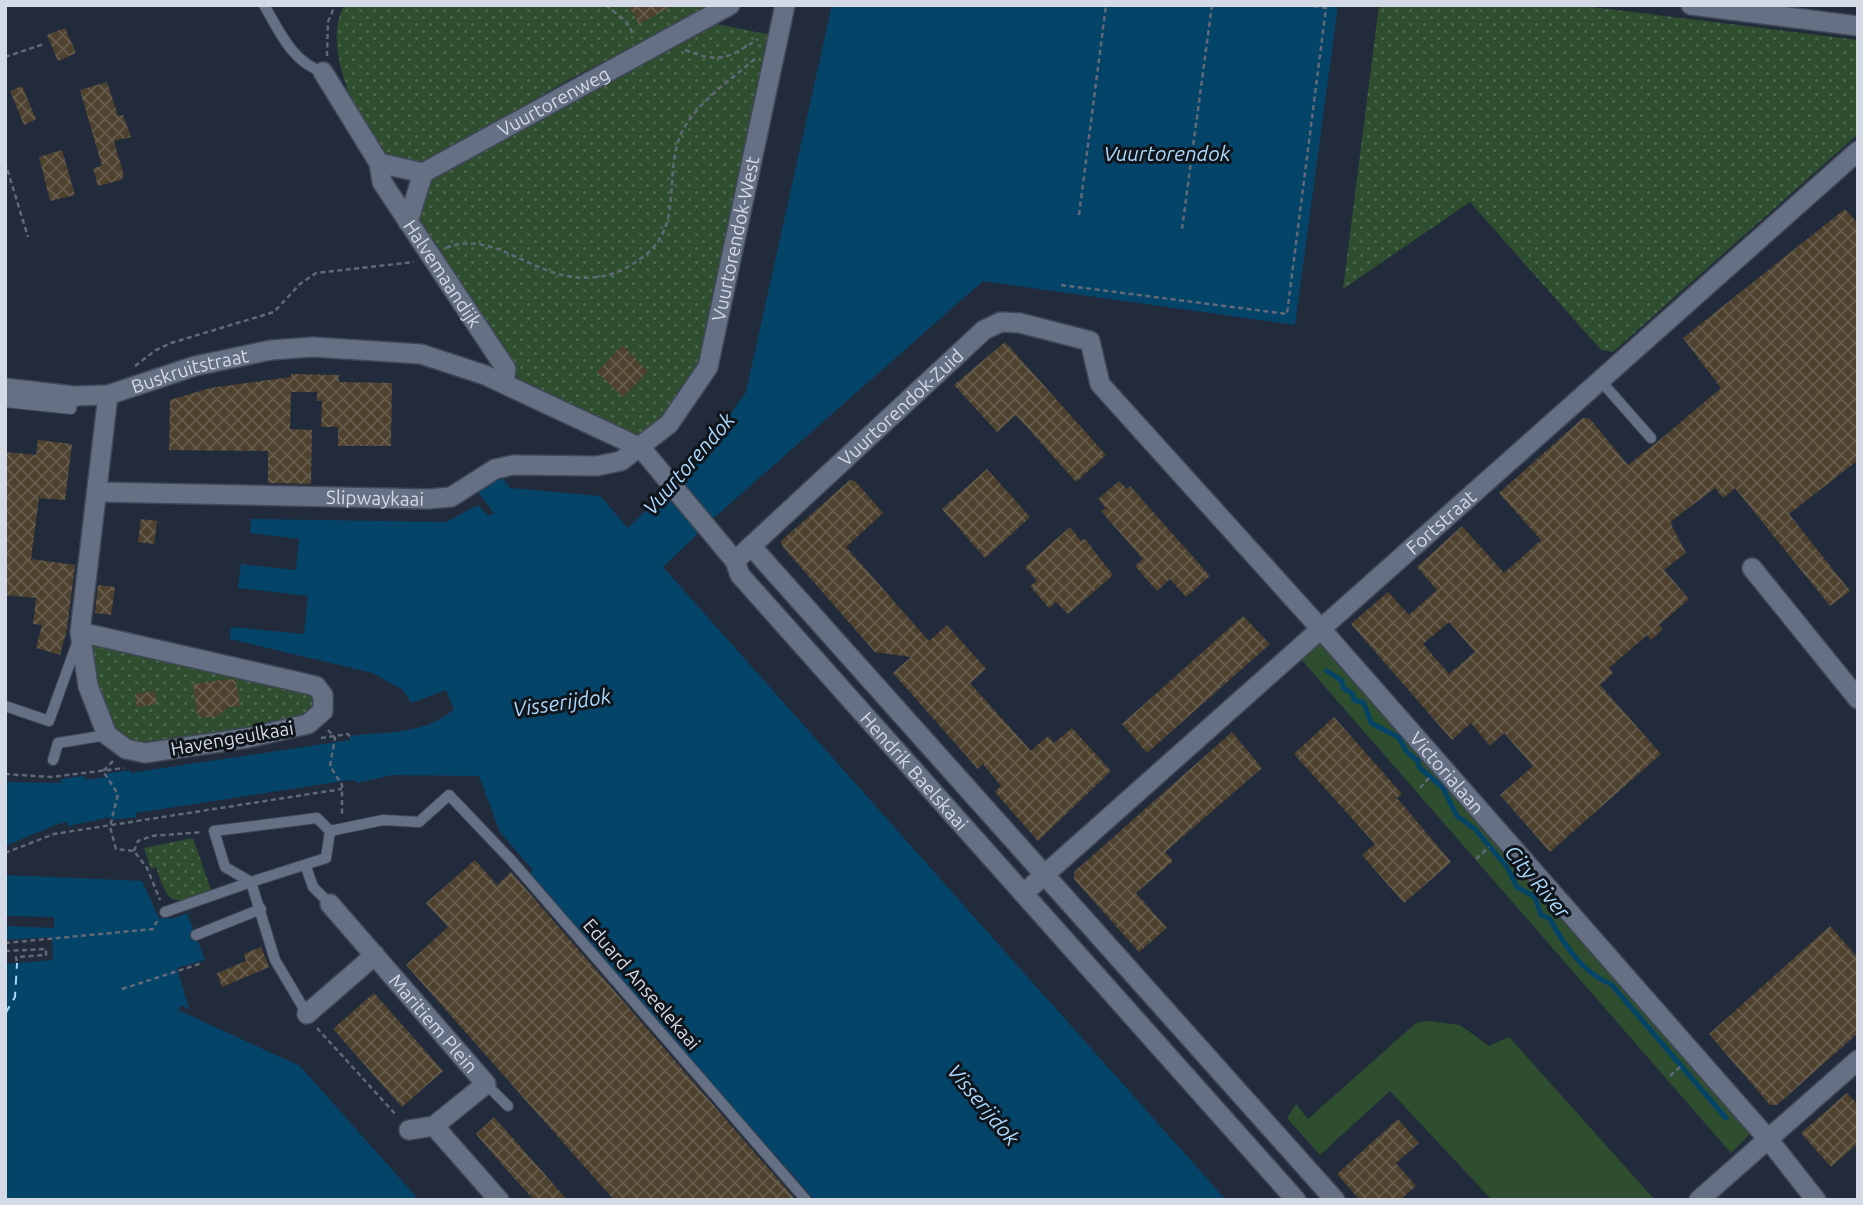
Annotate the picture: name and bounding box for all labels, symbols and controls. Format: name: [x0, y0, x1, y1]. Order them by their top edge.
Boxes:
street label: Vuurtorenweg: [494, 62, 613, 141]
water label: Vuurtorendok: [1104, 141, 1231, 165]
street label: Vuurtorendok-West: [707, 154, 764, 323]
street label: Halvemaandijk: [399, 216, 487, 332]
street label: Buskruitstraat: [128, 344, 251, 398]
street label: Vuurtorendok-Zuid: [834, 344, 968, 470]
water label: Vuurtorendok: [638, 407, 739, 519]
street label: Fortstraat: [1402, 485, 1481, 559]
street label: Slipwaykaai: [326, 486, 424, 510]
water label: Visserijdok: [511, 683, 613, 721]
street label: Hendrik Baelskaai: [856, 707, 973, 835]
street label: Havengeulkaai: [169, 716, 295, 760]
street label: Victorialaan: [1405, 727, 1489, 818]
water label: City River: [1500, 840, 1576, 924]
street label: Eduard Anseelekaai: [579, 914, 705, 1054]
street label: Maritiem Plein: [385, 969, 482, 1077]
water label: Visserijdok: [943, 1059, 1025, 1150]

